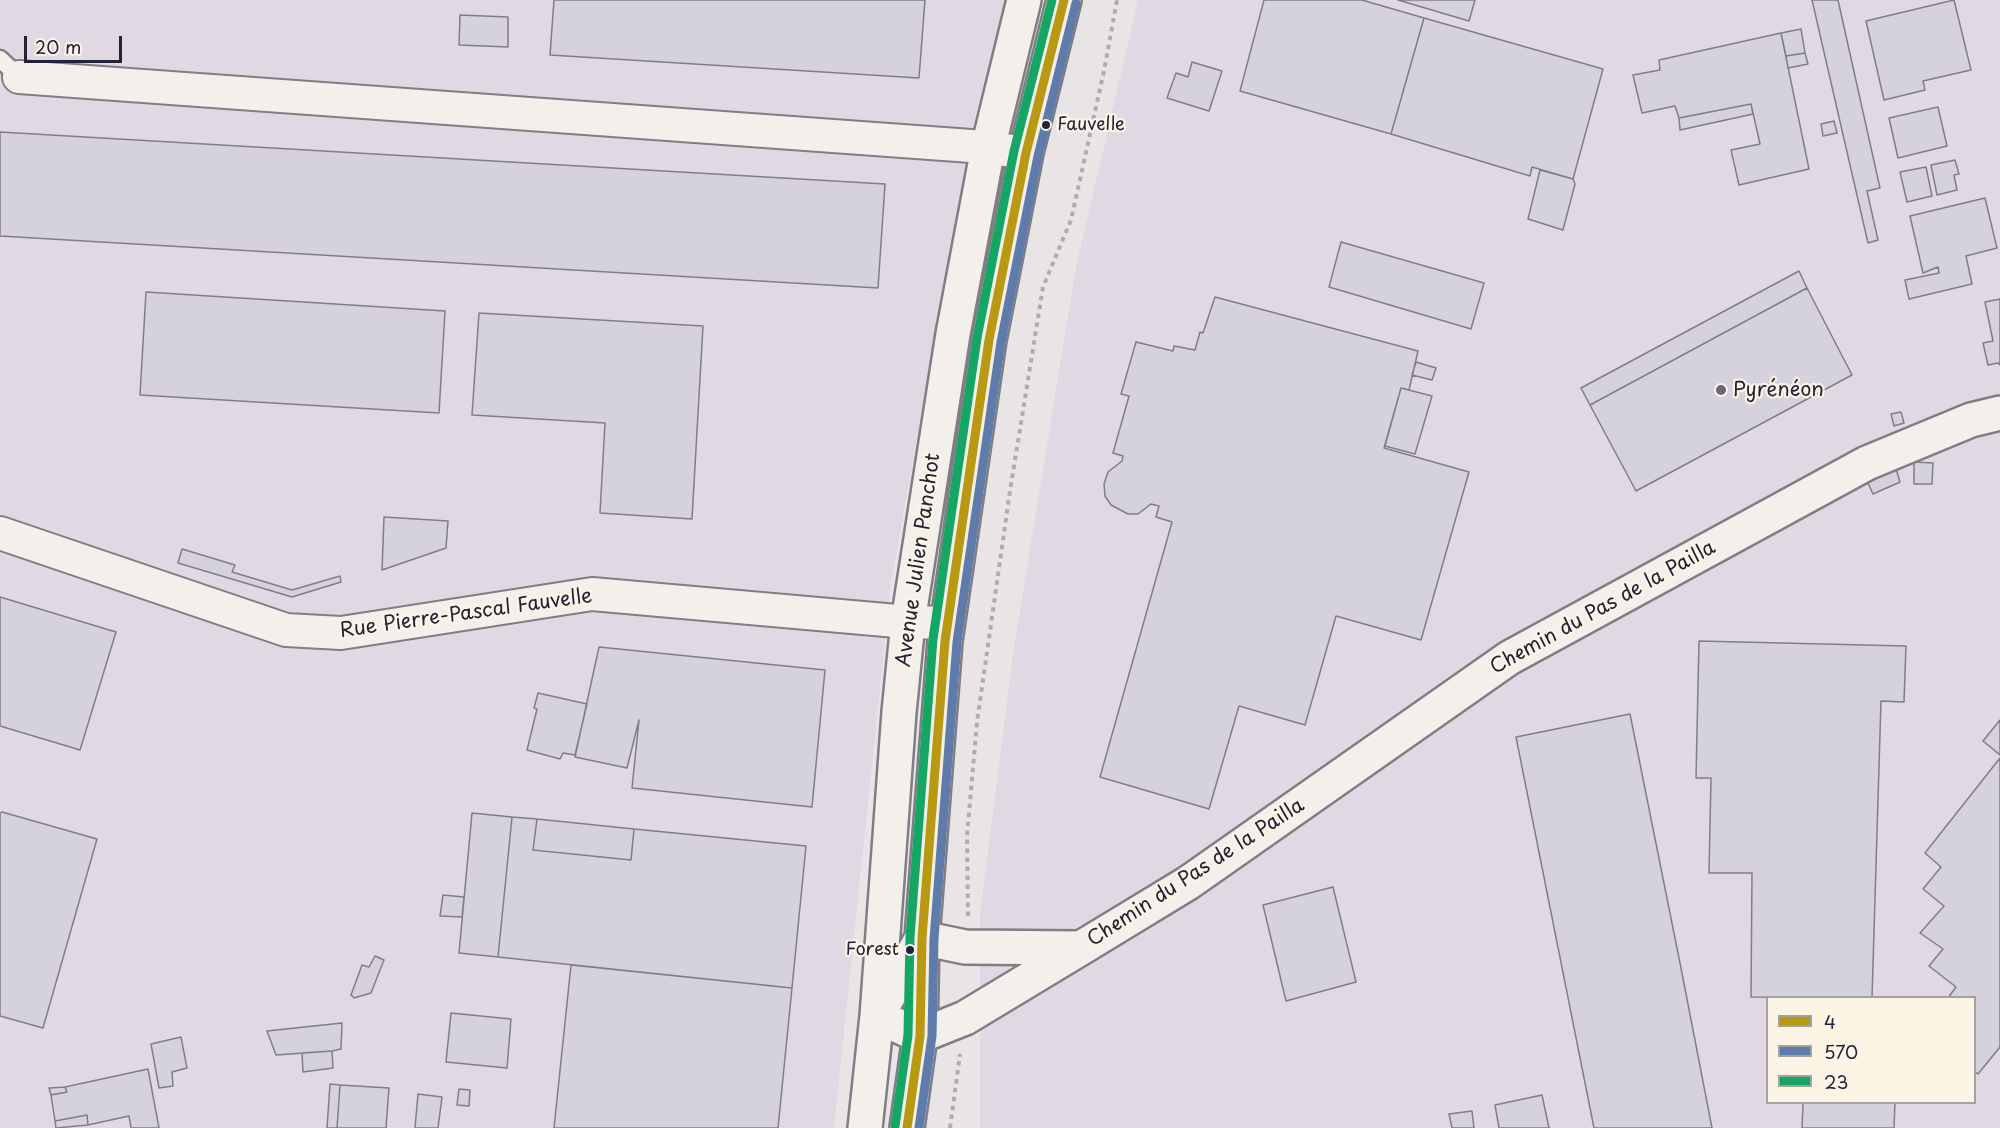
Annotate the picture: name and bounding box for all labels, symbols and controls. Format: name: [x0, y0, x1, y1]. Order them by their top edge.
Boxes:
scale bar: [27, 24, 124, 62]
text: 20 m: [35, 33, 81, 60]
place label: Fauvelle: [1057, 114, 1125, 136]
marker: Fauvelle: [1040, 119, 1052, 131]
place label: Pyrénéon: [1733, 378, 1824, 402]
marker: Pyrénéon: [1714, 383, 1728, 397]
street label: Avenue Julien Panchot: [892, 452, 946, 668]
street label: Chemin du Pas de la Pailla: [1486, 536, 1720, 680]
street label: Rue Pierre-Pascal Fauvelle: [338, 584, 594, 644]
street label: Chemin du Pas de la Pailla: [1083, 794, 1309, 952]
place label: Forest: [846, 939, 899, 961]
marker: Forest: [904, 944, 916, 956]
legend: [1766, 996, 1976, 1104]
text: 4: [1824, 1008, 1836, 1035]
text: 570: [1824, 1038, 1858, 1065]
text: 23: [1824, 1068, 1848, 1095]

